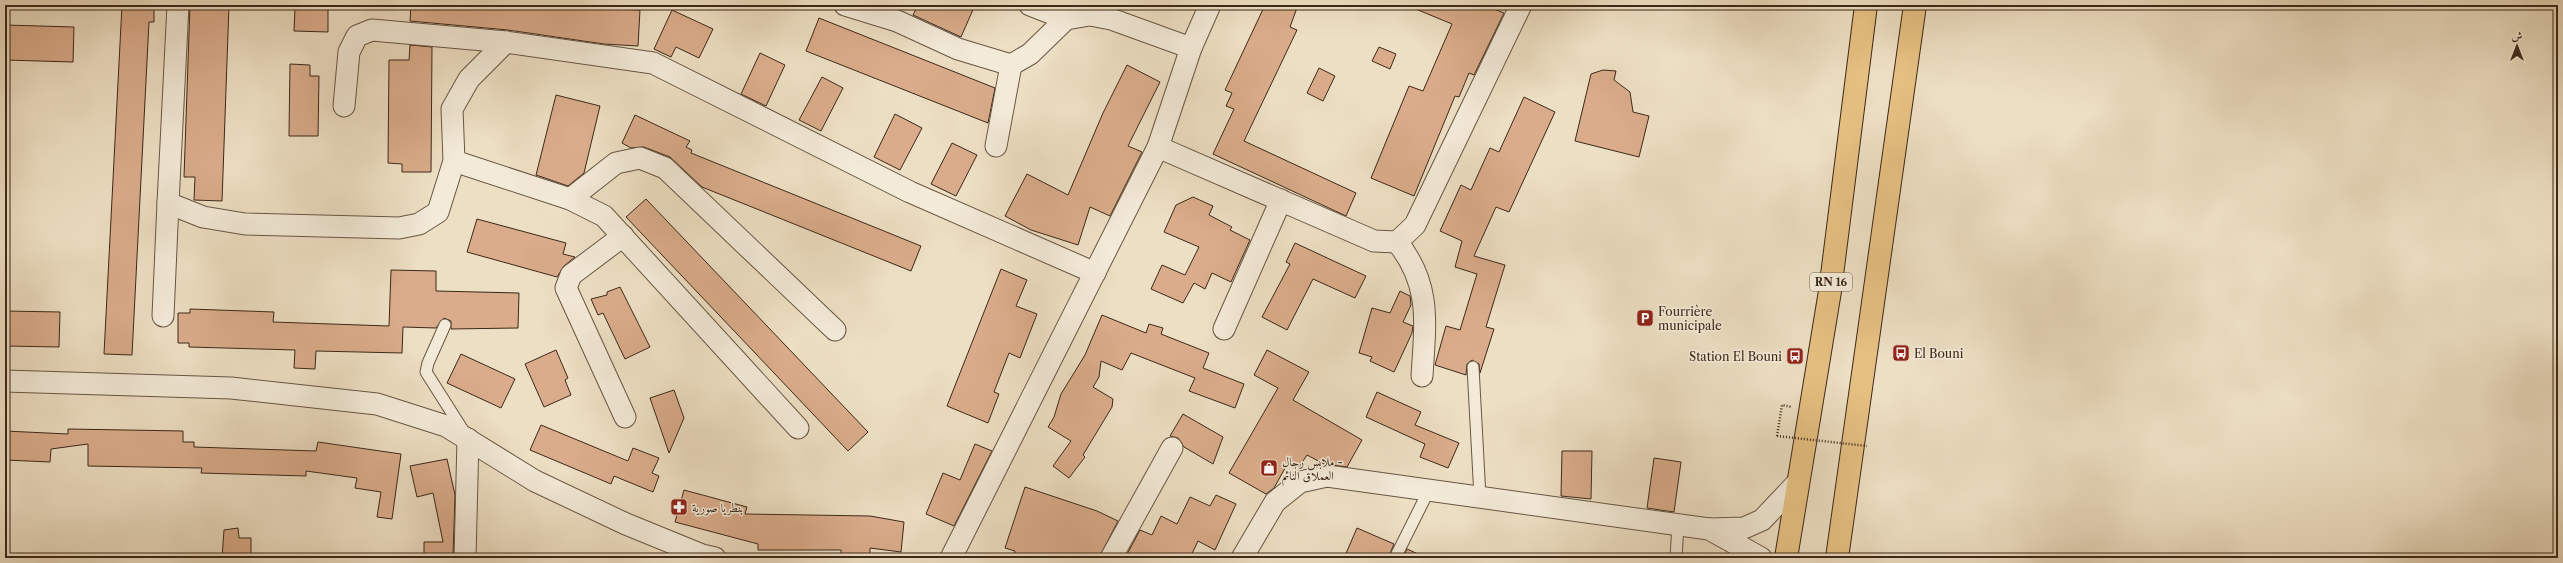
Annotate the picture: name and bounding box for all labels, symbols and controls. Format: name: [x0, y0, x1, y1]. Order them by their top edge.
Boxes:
north arrow: [2497, 26, 2537, 66]
text: ش: [2512, 29, 2523, 43]
road number: RN 16: [1810, 273, 1852, 291]
place label: Fourrière municipale: [1658, 304, 1722, 333]
parking icon: Fourrière municipale: [1635, 308, 1655, 328]
bus stop icon: El Bouni: [1891, 343, 1911, 363]
bus stop icon: Station El Bouni: [1785, 346, 1805, 366]
place label: El Bouni: [1914, 346, 1964, 361]
place label: Station El Bouni: [1689, 349, 1782, 364]
place label: ملابس رجال - العملاق النائم: [1282, 454, 1343, 487]
shop icon: ملابس رجال - العملاق النائم: [1259, 458, 1279, 478]
pharmacy icon: بنطريا صورية: [669, 497, 689, 517]
place label: بنطريا صورية: [692, 500, 743, 516]

